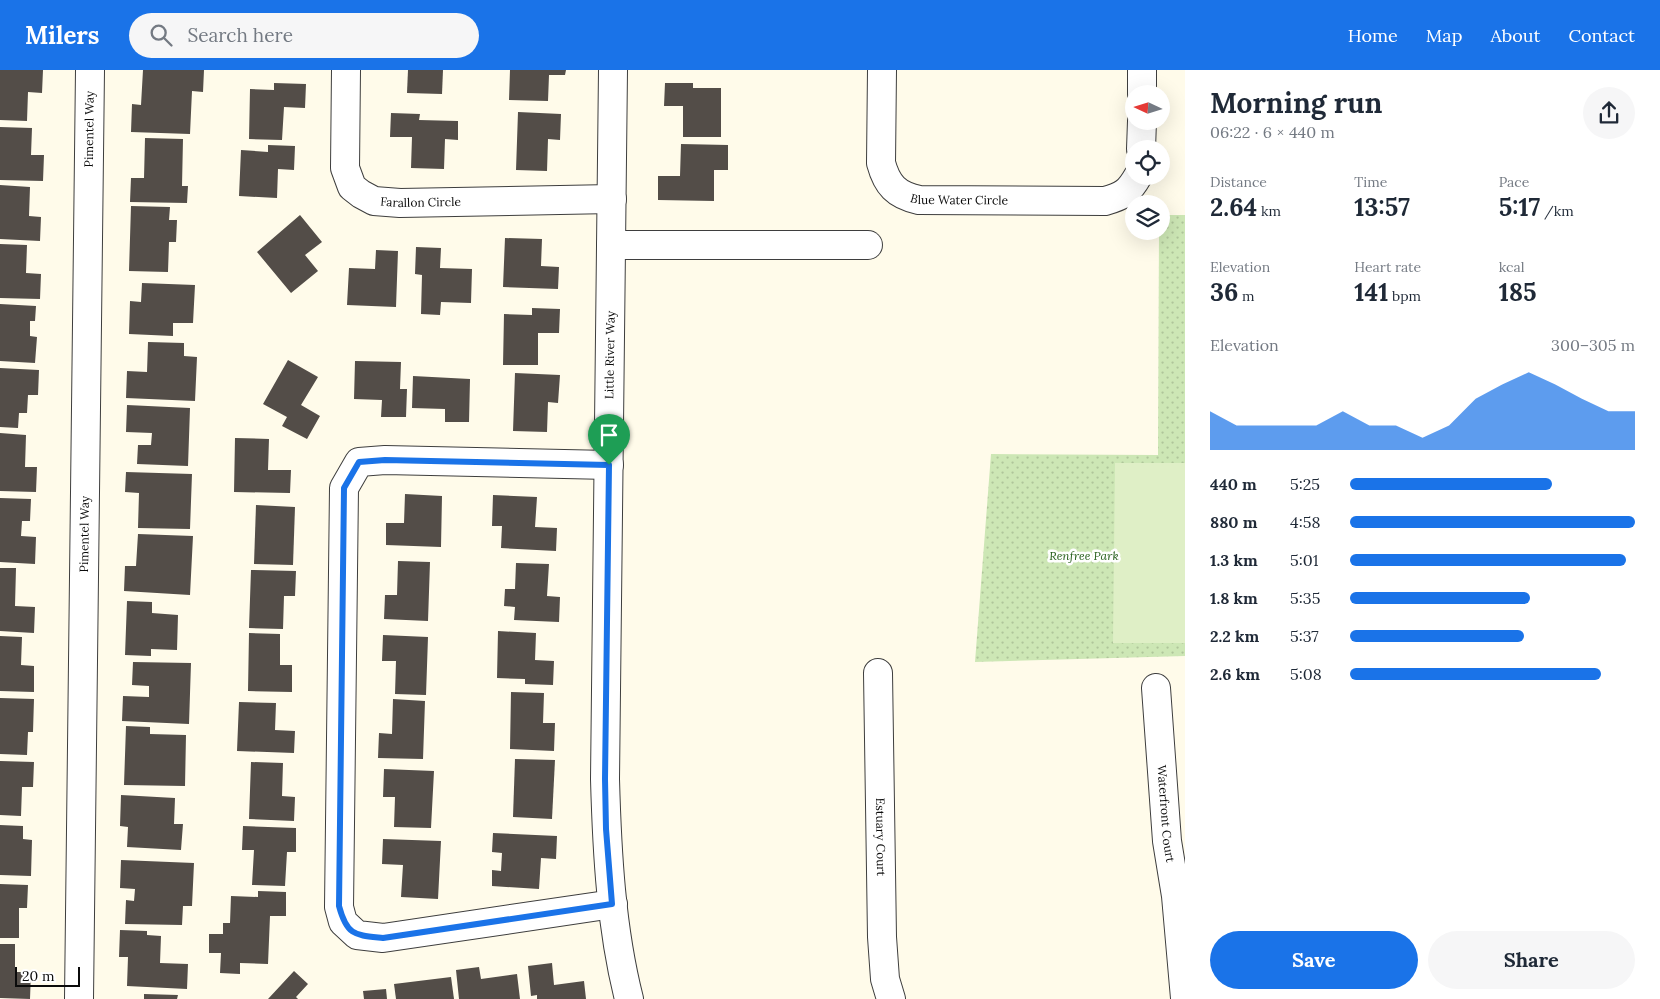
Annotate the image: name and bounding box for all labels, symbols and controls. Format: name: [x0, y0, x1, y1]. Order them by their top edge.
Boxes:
search box: [129, 13, 479, 58]
text: Milers: [25, 20, 99, 51]
icon: search: [147, 21, 175, 49]
text: Search here: [187, 23, 293, 47]
text: Home: [1348, 24, 1398, 47]
text: Map: [1426, 24, 1462, 47]
text: About: [1490, 24, 1540, 47]
text: Contact: [1568, 24, 1635, 47]
north arrow: [1125, 85, 1170, 130]
map controls: [1125, 85, 1170, 240]
text: Morning run: [1210, 85, 1382, 121]
button: share: [1583, 87, 1635, 139]
street label: Pimentel Way: [81, 90, 97, 167]
text: 06:22 · 6 × 440 m: [1210, 122, 1335, 142]
button: locate: [1125, 140, 1170, 185]
text: Distance: [1210, 173, 1267, 191]
text: Time: [1354, 173, 1387, 191]
text: Pace: [1499, 173, 1529, 191]
street label: Blue Water Circle: [909, 190, 1009, 207]
text: 2.64: [1210, 191, 1257, 223]
text: 13:57: [1354, 191, 1410, 223]
text: 5:17: [1499, 191, 1540, 223]
street label: Farallon Circle: [380, 194, 461, 210]
button: layers: [1125, 195, 1170, 240]
text: km: [1257, 202, 1281, 220]
text: /km: [1540, 202, 1574, 220]
text: Elevation: [1210, 258, 1270, 276]
text: Heart rate: [1354, 258, 1421, 276]
text: kcal: [1499, 258, 1525, 276]
text: 36: [1210, 276, 1238, 308]
text: 141: [1354, 276, 1388, 308]
text: 185: [1499, 276, 1537, 308]
text: m: [1238, 287, 1255, 305]
text: bpm: [1388, 287, 1421, 305]
street label: Little River Way: [601, 310, 618, 399]
text: Elevation: [1210, 335, 1279, 355]
text: 300–305 m: [1551, 335, 1635, 355]
pin: [588, 414, 630, 465]
icon: arrive: [595, 421, 623, 449]
text: 440 m: [1210, 474, 1257, 494]
text: 5:25: [1290, 474, 1320, 494]
street label: Pimentel Way: [76, 495, 92, 572]
text: 880 m: [1210, 512, 1257, 532]
text: 4:58: [1290, 512, 1320, 532]
park label: Renfree Park: [1049, 548, 1119, 563]
text: 1.3 km: [1210, 550, 1258, 570]
text: 5:01: [1290, 550, 1318, 570]
text: 1.8 km: [1210, 588, 1258, 608]
text: 5:35: [1290, 588, 1320, 608]
text: 2.2 km: [1210, 626, 1259, 646]
text: 5:37: [1290, 626, 1319, 646]
text: 2.6 km: [1210, 664, 1260, 684]
text: 5:08: [1290, 664, 1322, 684]
street label: Waterfront Court: [1155, 764, 1178, 864]
street label: Estuary Court: [873, 798, 889, 877]
button: Save: [1210, 931, 1418, 989]
button: Share: [1428, 931, 1635, 989]
scale bar: [15, 964, 80, 987]
text: 20 m: [22, 967, 54, 985]

